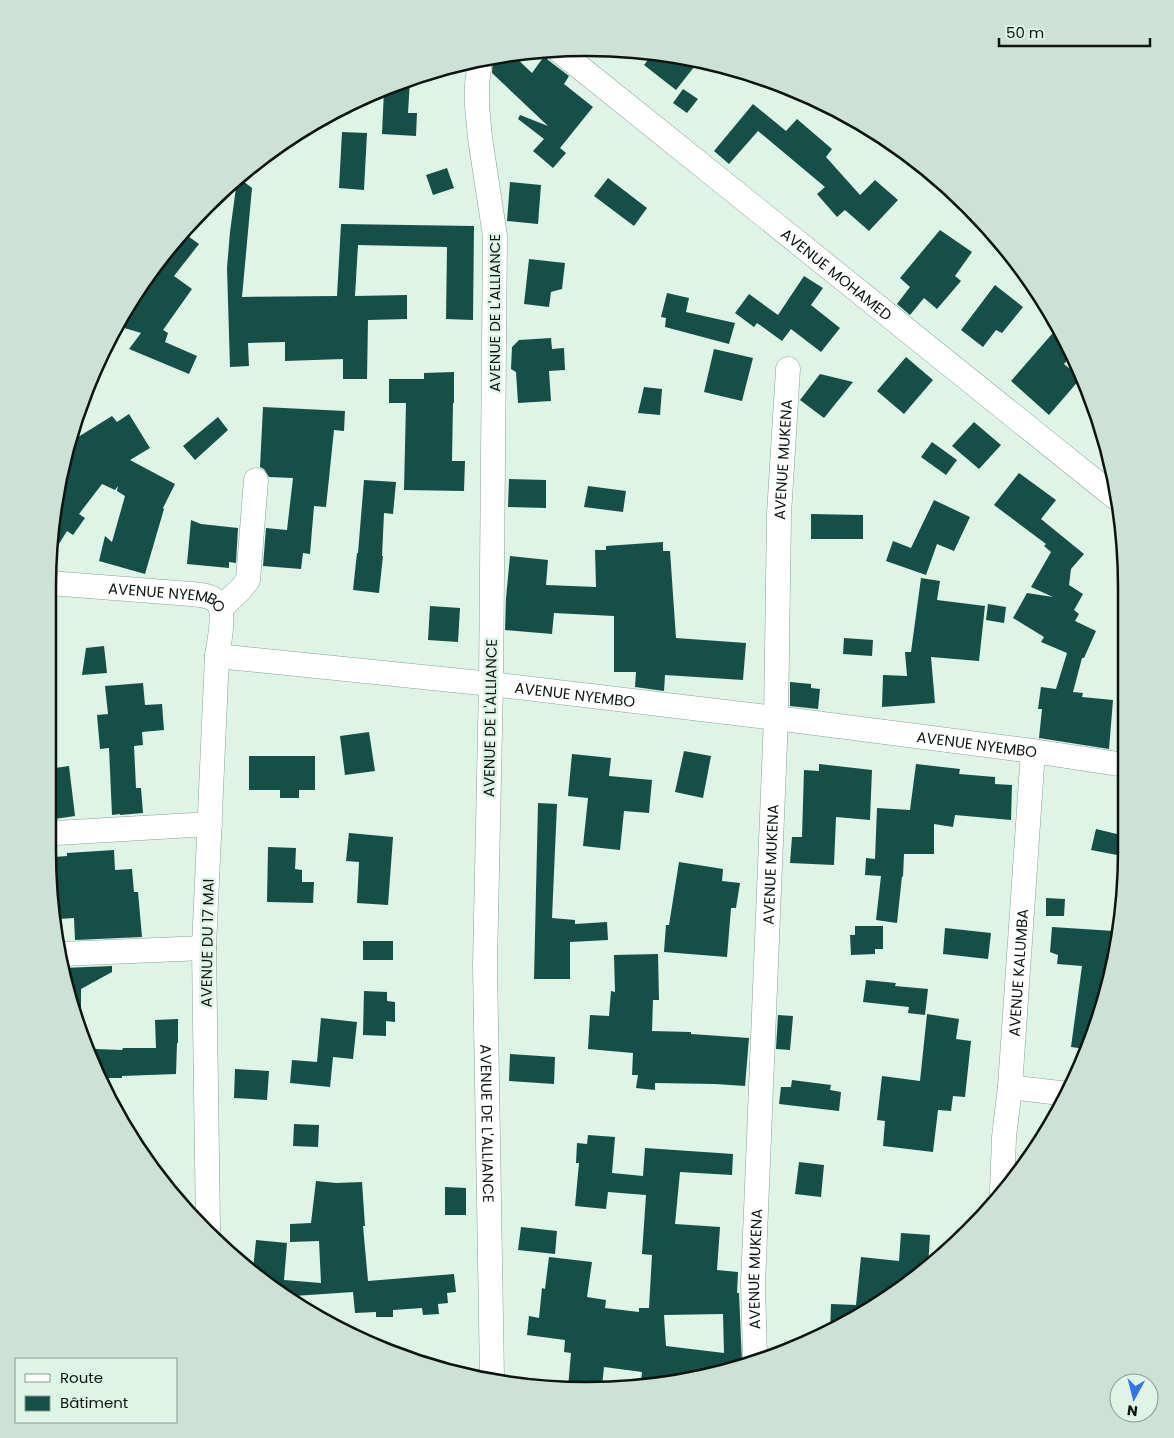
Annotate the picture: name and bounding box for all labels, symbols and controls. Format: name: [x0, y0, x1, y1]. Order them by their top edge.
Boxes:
scale bar: [999, 15, 1150, 47]
text: 50 m: [1006, 22, 1044, 43]
street label: AVENUE MOHAMED: [777, 223, 897, 325]
street label: AVENUE DE L'ALLIANCE: [484, 234, 505, 392]
street label: AVENUE MUKENA: [768, 399, 797, 520]
street label: AVENUE NYEMBO: [107, 577, 231, 615]
street label: AVENUE DE L'ALLIANCE: [478, 639, 502, 797]
street label: AVENUE NYEMBO: [514, 676, 637, 712]
street label: AVENUE NYEMBO: [915, 726, 1039, 762]
street label: AVENUE MUKENA: [757, 804, 783, 925]
street label: AVENUE DU 17 MAI: [195, 878, 219, 1008]
street label: AVENUE KALUMBA: [1003, 908, 1033, 1037]
street label: AVENUE DE L'ALLIANCE: [476, 1044, 500, 1203]
street label: AVENUE MUKENA: [742, 1208, 767, 1330]
legend: [15, 1358, 178, 1423]
text: Route: [60, 1367, 103, 1388]
north arrow: [1109, 1373, 1159, 1423]
text: Bâtiment: [60, 1392, 128, 1413]
text: N: [1126, 1400, 1139, 1421]

